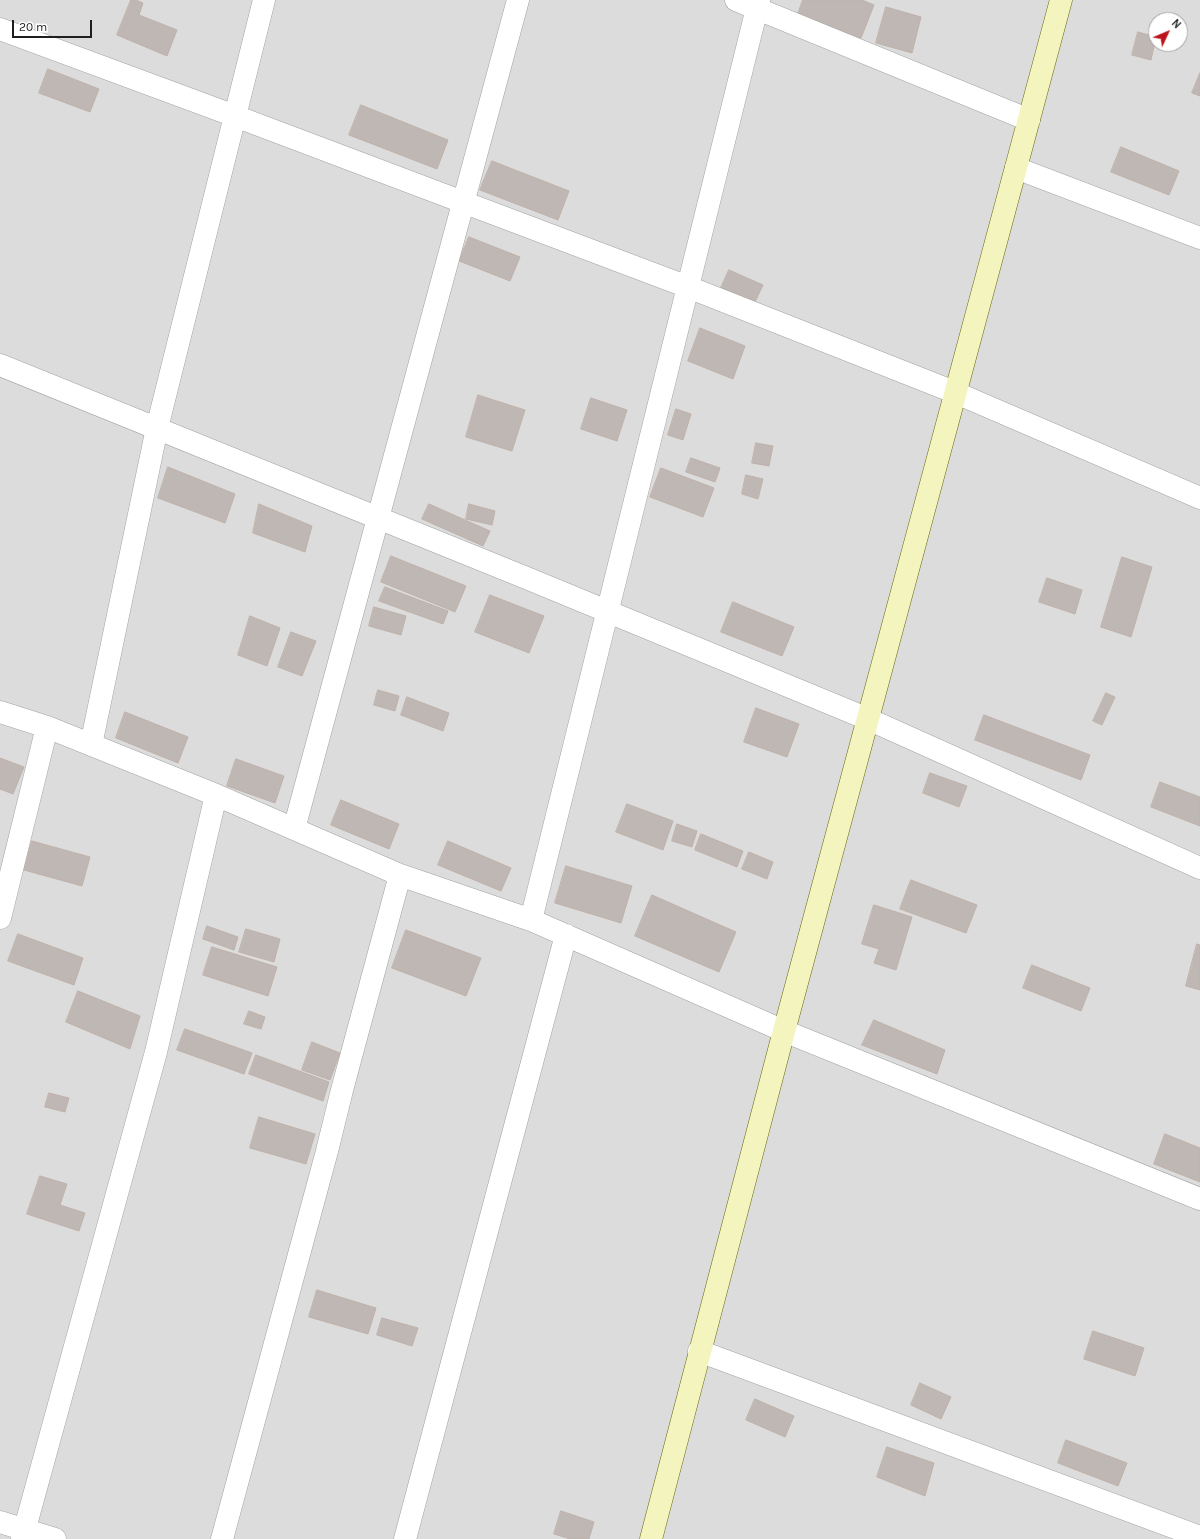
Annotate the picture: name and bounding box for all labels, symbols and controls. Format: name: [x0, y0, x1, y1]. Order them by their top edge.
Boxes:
scale bar: [14, 12, 94, 38]
north arrow: [1148, 12, 1188, 52]
text: N: [1169, 17, 1184, 31]
text: 20 m: [19, 20, 47, 34]

